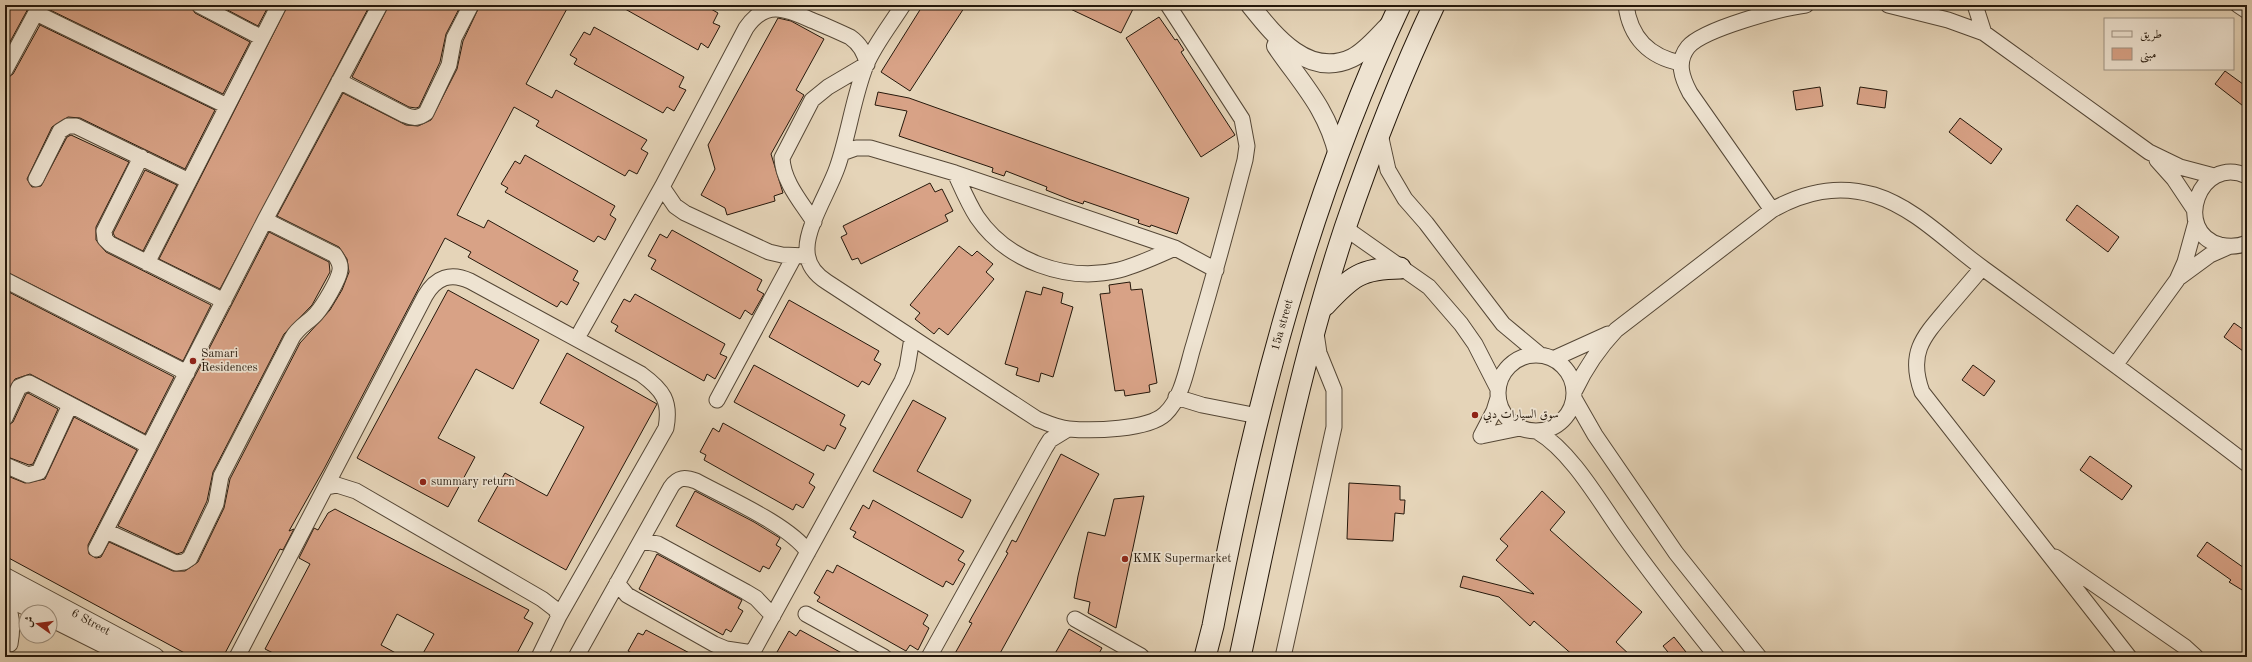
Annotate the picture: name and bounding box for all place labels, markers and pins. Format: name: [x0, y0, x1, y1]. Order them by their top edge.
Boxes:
place label: Samari Residences: [201, 348, 258, 374]
marker: Samari Residences: [188, 356, 198, 366]
place label: سوق السيارات دبي: [1483, 409, 1559, 424]
marker: سوق السيارات دبي: [1470, 410, 1480, 420]
place label: summary return: [431, 476, 515, 488]
marker: summary return: [418, 477, 428, 487]
place label: KMK Supermarket: [1133, 553, 1231, 565]
marker: KMK Supermarket: [1120, 554, 1130, 564]

